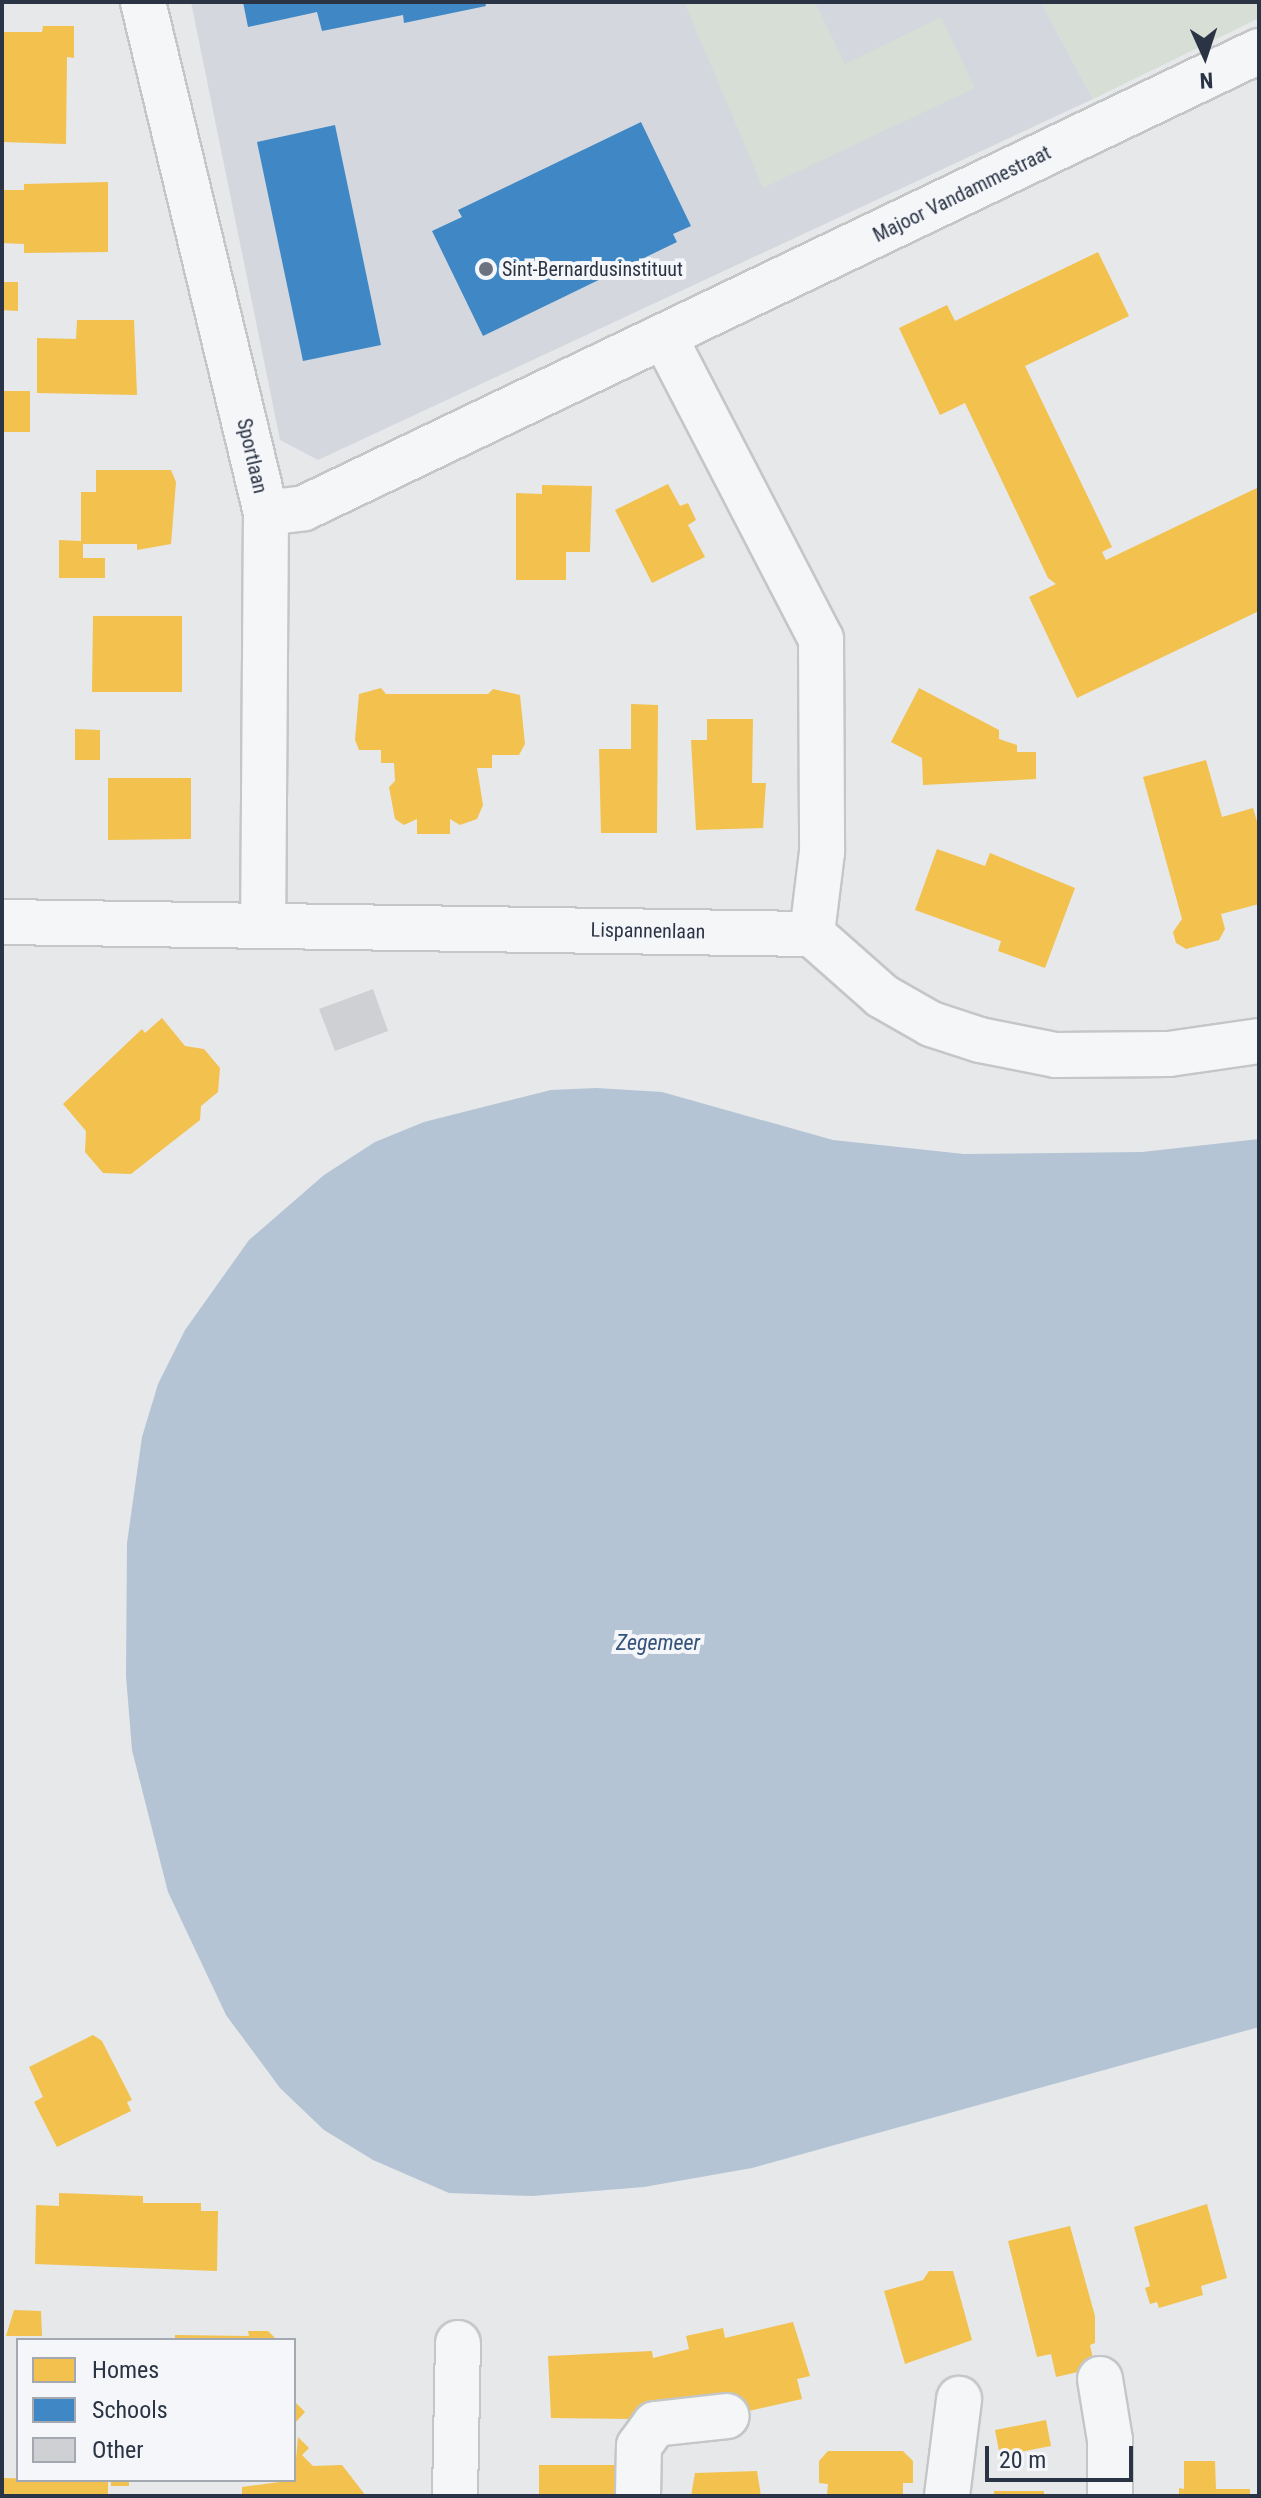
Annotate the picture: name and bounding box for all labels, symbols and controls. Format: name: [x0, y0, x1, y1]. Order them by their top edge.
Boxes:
north arrow: [1165, 16, 1245, 96]
text: N: [1199, 68, 1214, 93]
street label: Majoor Vandammestraat: [869, 141, 1055, 247]
place label: Sint-Bernardusinstituut: [502, 257, 683, 281]
marker: Sint-Bernardusinstituut: [477, 260, 495, 278]
street label: Sportlaan: [232, 416, 272, 496]
street label: Lispannenlaan: [591, 918, 705, 944]
water label: Zegemeer: [616, 1630, 700, 1656]
legend: [16, 2338, 296, 2482]
text: Homes: [92, 2356, 159, 2384]
text: Schools: [92, 2396, 168, 2424]
scale bar: [989, 2430, 1137, 2480]
text: Other: [92, 2436, 144, 2464]
text: 20 m: [999, 2446, 1046, 2474]

